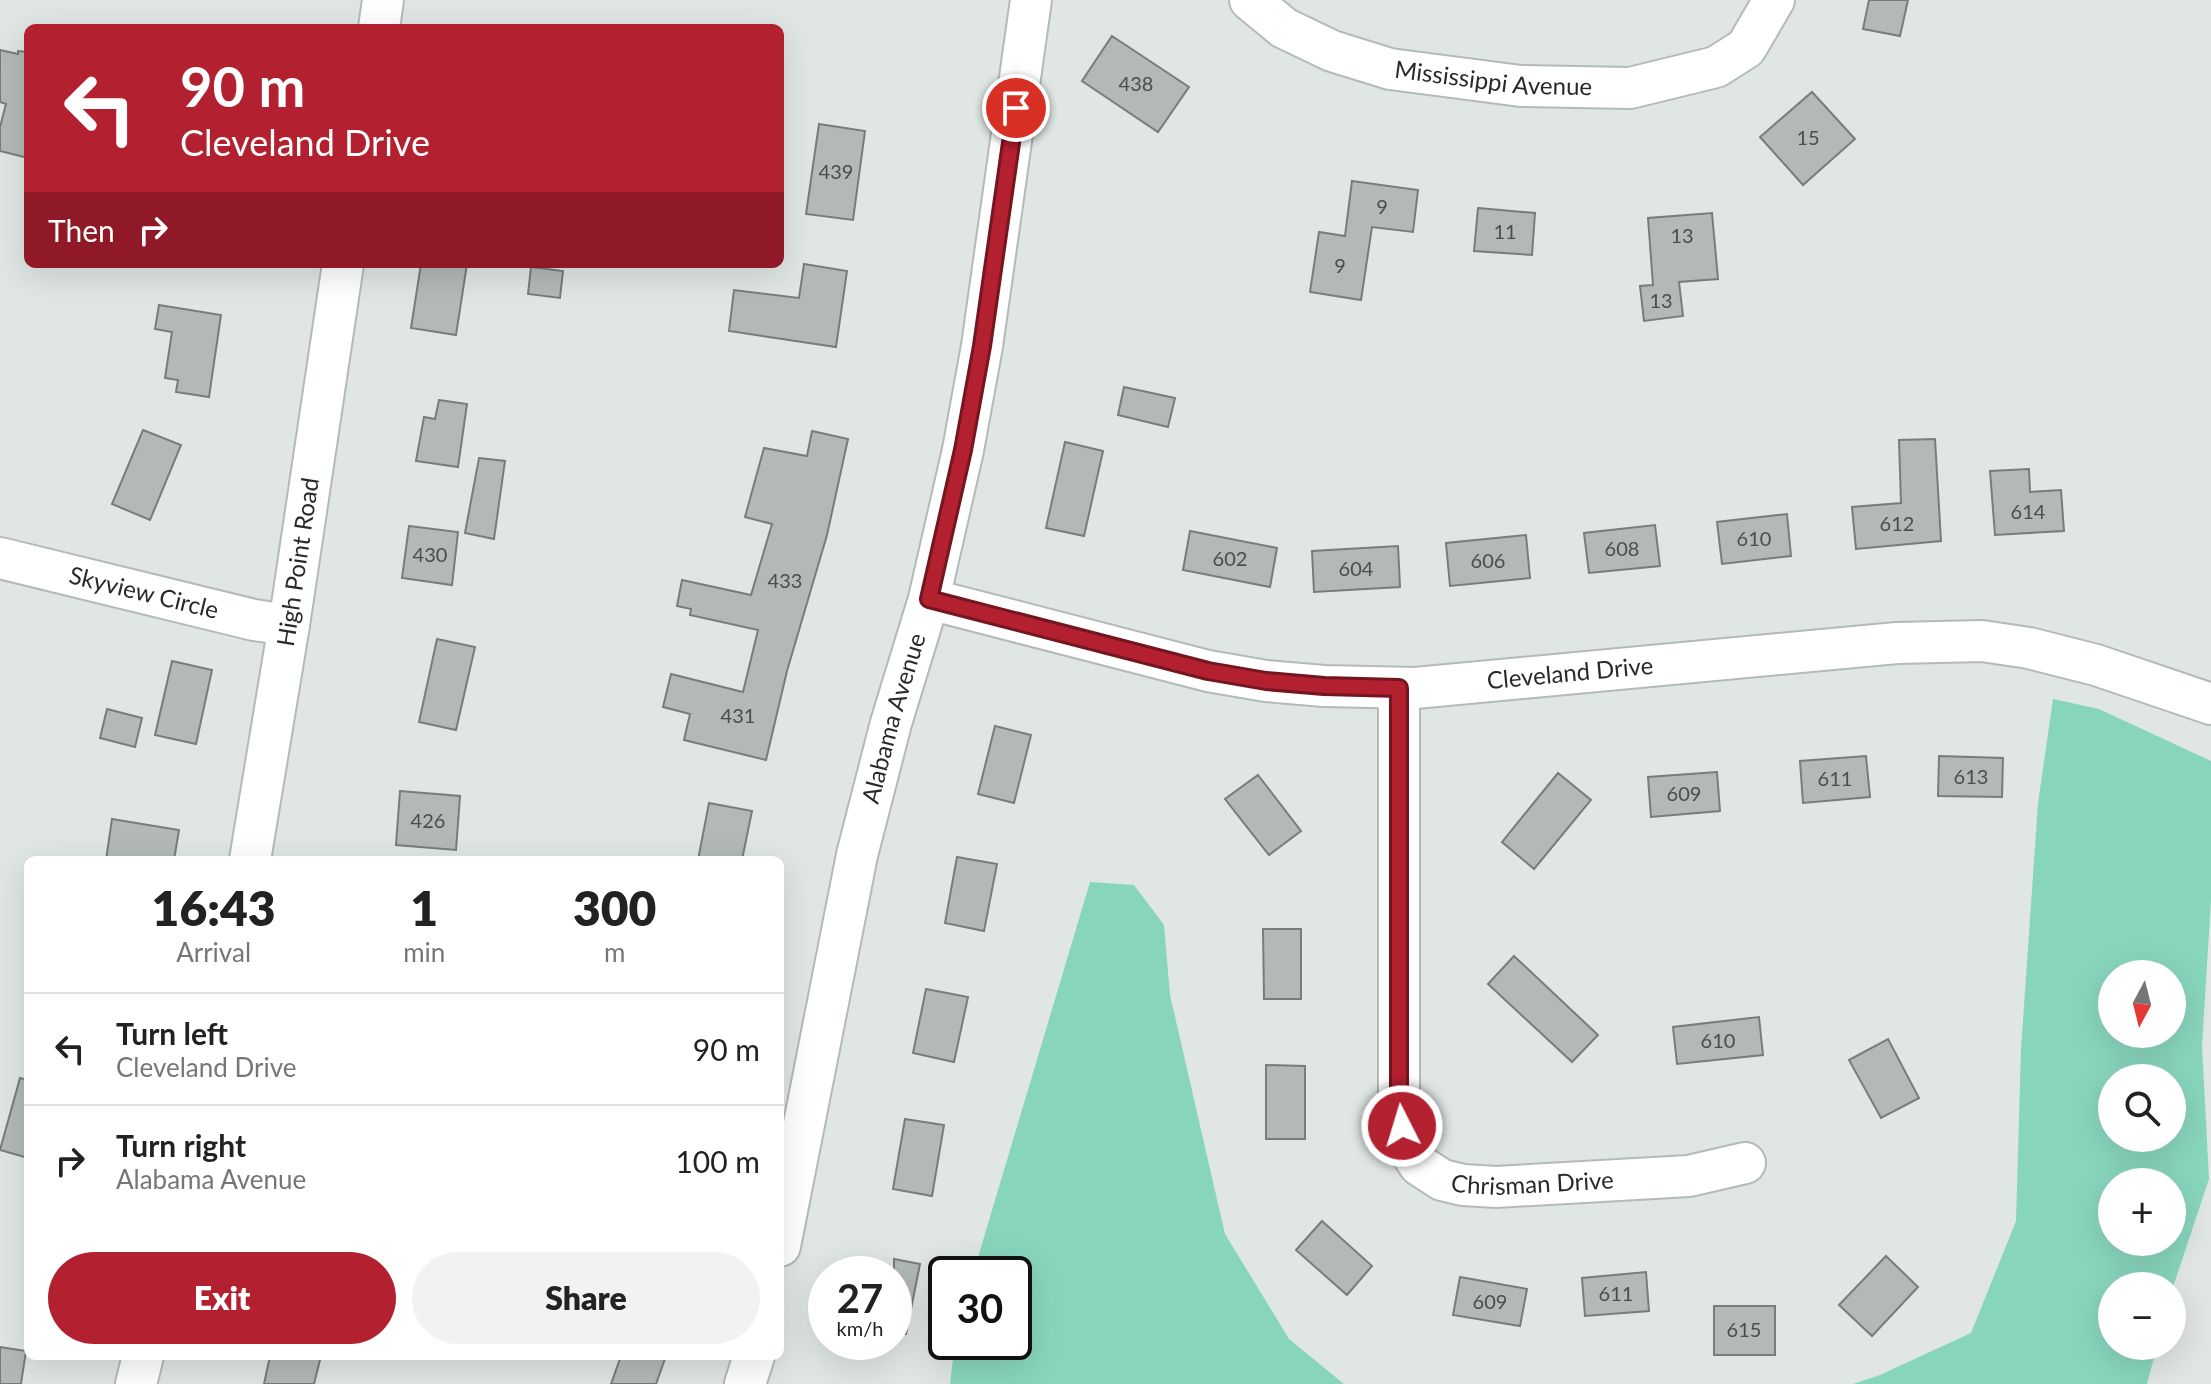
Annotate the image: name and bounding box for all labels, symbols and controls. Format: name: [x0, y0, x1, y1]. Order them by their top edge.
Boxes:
text: 90 m: [180, 52, 305, 119]
street label: Mississippi Avenue: [1393, 54, 1592, 100]
icon: left: [48, 56, 152, 160]
house number: 438: [1119, 71, 1153, 95]
pin: [982, 74, 1050, 142]
icon: arrive: [994, 86, 1038, 130]
text: Cleveland Drive: [180, 120, 430, 164]
house number: 15: [1796, 125, 1820, 149]
house number: 439: [819, 159, 853, 183]
house number: 9: [1376, 194, 1388, 218]
icon: right: [131, 208, 175, 252]
text: Then: [48, 212, 115, 248]
house number: 11: [1493, 219, 1517, 243]
house number: 13: [1670, 223, 1694, 247]
house number: 9: [1334, 253, 1346, 277]
house number: 13: [1649, 288, 1673, 312]
street label: High Point Road: [270, 475, 324, 648]
house number: 614: [2011, 499, 2046, 523]
house number: 612: [1880, 511, 1914, 535]
house number: 610: [1737, 526, 1771, 550]
house number: 608: [1605, 536, 1639, 560]
house number: 430: [413, 542, 447, 566]
house number: 602: [1213, 546, 1247, 570]
house number: 606: [1471, 548, 1505, 572]
house number: 604: [1339, 556, 1374, 580]
street label: Skyview Circle: [67, 559, 222, 624]
house number: 433: [768, 568, 802, 592]
street label: Alabama Avenue: [855, 629, 931, 806]
street label: Cleveland Drive: [1486, 650, 1654, 694]
house number: 431: [721, 703, 755, 727]
house number: 613: [1954, 764, 1988, 788]
house number: 611: [1818, 766, 1852, 790]
house number: 609: [1667, 781, 1701, 805]
house number: 426: [411, 808, 445, 832]
text: 16:43: [152, 879, 276, 936]
text: 1: [410, 879, 438, 936]
text: 300: [573, 879, 656, 936]
text: Arrival: [176, 936, 251, 968]
text: min: [403, 936, 445, 968]
text: m: [604, 936, 625, 968]
north arrow: [2098, 960, 2186, 1048]
map controls: [2098, 960, 2186, 1360]
text: Turn left: [116, 1015, 228, 1051]
icon: left: [48, 1027, 92, 1071]
house number: 610: [1701, 1028, 1735, 1052]
text: 90 m: [693, 1031, 760, 1067]
text: Cleveland Drive: [116, 1051, 297, 1083]
button: search: [2098, 1064, 2186, 1152]
position arrow: [1360, 1084, 1444, 1168]
text: Turn right: [116, 1127, 246, 1163]
icon: right: [48, 1139, 92, 1183]
text: 100 m: [675, 1143, 760, 1179]
text: Alabama Avenue: [116, 1163, 306, 1195]
street label: Chrisman Drive: [1448, 1164, 1615, 1200]
button: +: [2098, 1168, 2186, 1256]
button: Exit: [48, 1252, 396, 1344]
button: Share: [412, 1252, 760, 1344]
speed limit sign: 30: [928, 1256, 1032, 1360]
button: −: [2098, 1272, 2186, 1360]
text: 27: [837, 1274, 883, 1322]
house number: 611: [1599, 1281, 1633, 1305]
house number: 609: [1473, 1289, 1507, 1313]
text: km/h: [837, 1316, 883, 1340]
house number: 615: [1727, 1317, 1761, 1341]

